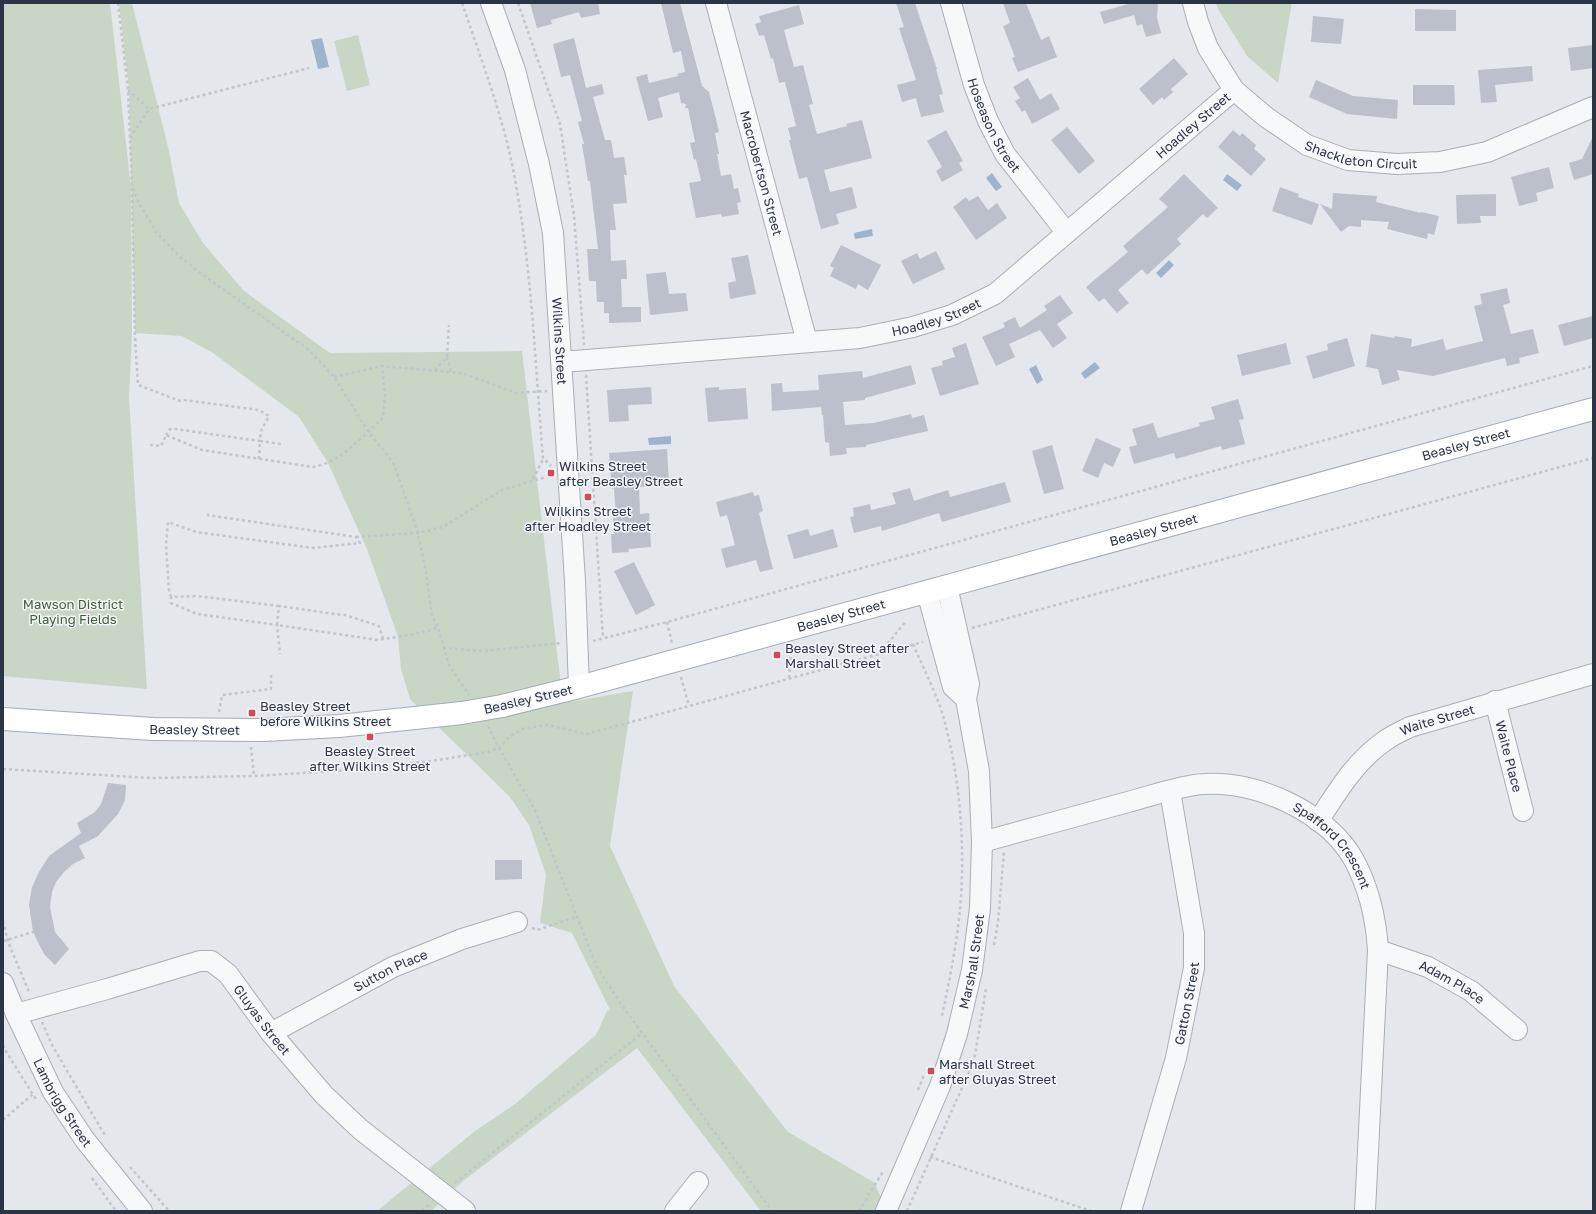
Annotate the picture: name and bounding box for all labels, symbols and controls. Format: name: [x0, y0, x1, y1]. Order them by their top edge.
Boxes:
street label: Hoseason Street: [964, 76, 1024, 176]
street label: Hoadley Street: [1152, 89, 1234, 161]
street label: Macrobertson Street: [737, 109, 786, 237]
street label: Shackleton Circuit: [1302, 137, 1418, 172]
street label: Hoadley Street: [890, 294, 983, 339]
street label: Wilkins Street: [549, 297, 571, 385]
street label: Beasley Street: [1420, 424, 1512, 464]
place label: Wilkins Street after Beasley Street: [559, 458, 683, 489]
marker: Wilkins Street after Beasley Street: [546, 468, 556, 478]
marker: Wilkins Street after Hoadley Street: [583, 492, 593, 502]
place label: Wilkins Street after Hoadley Street: [525, 503, 651, 534]
street label: Beasley Street: [1108, 510, 1199, 549]
street label: Beasley Street: [795, 595, 887, 635]
park label: Mawson District Playing Fields: [23, 596, 123, 627]
place label: Beasley Street after Marshall Street: [785, 640, 909, 671]
marker: Beasley Street after Marshall Street: [772, 650, 782, 660]
street label: Beasley Street: [482, 681, 574, 717]
place label: Beasley Street before Wilkins Street: [260, 698, 391, 729]
street label: Waite Street: [1397, 701, 1476, 739]
marker: Beasley Street before Wilkins Street: [247, 708, 257, 718]
street label: Waite Place: [1492, 719, 1526, 794]
street label: Beasley Street: [149, 721, 240, 738]
marker: Beasley Street after Wilkins Street: [365, 732, 375, 742]
place label: Beasley Street after Wilkins Street: [310, 743, 430, 774]
street label: Spafford Crescent: [1290, 798, 1374, 891]
street label: Marshall Street: [955, 913, 987, 1010]
street label: Sutton Place: [351, 946, 430, 995]
street label: Adam Place: [1417, 957, 1488, 1007]
street label: Gatton Street: [1171, 962, 1202, 1046]
street label: Gluyas Street: [230, 981, 294, 1058]
street label: Lambrigg Street: [30, 1056, 95, 1150]
place label: Marshall Street after Gluyas Street: [939, 1056, 1056, 1087]
marker: Marshall Street after Gluyas Street: [926, 1066, 936, 1076]

